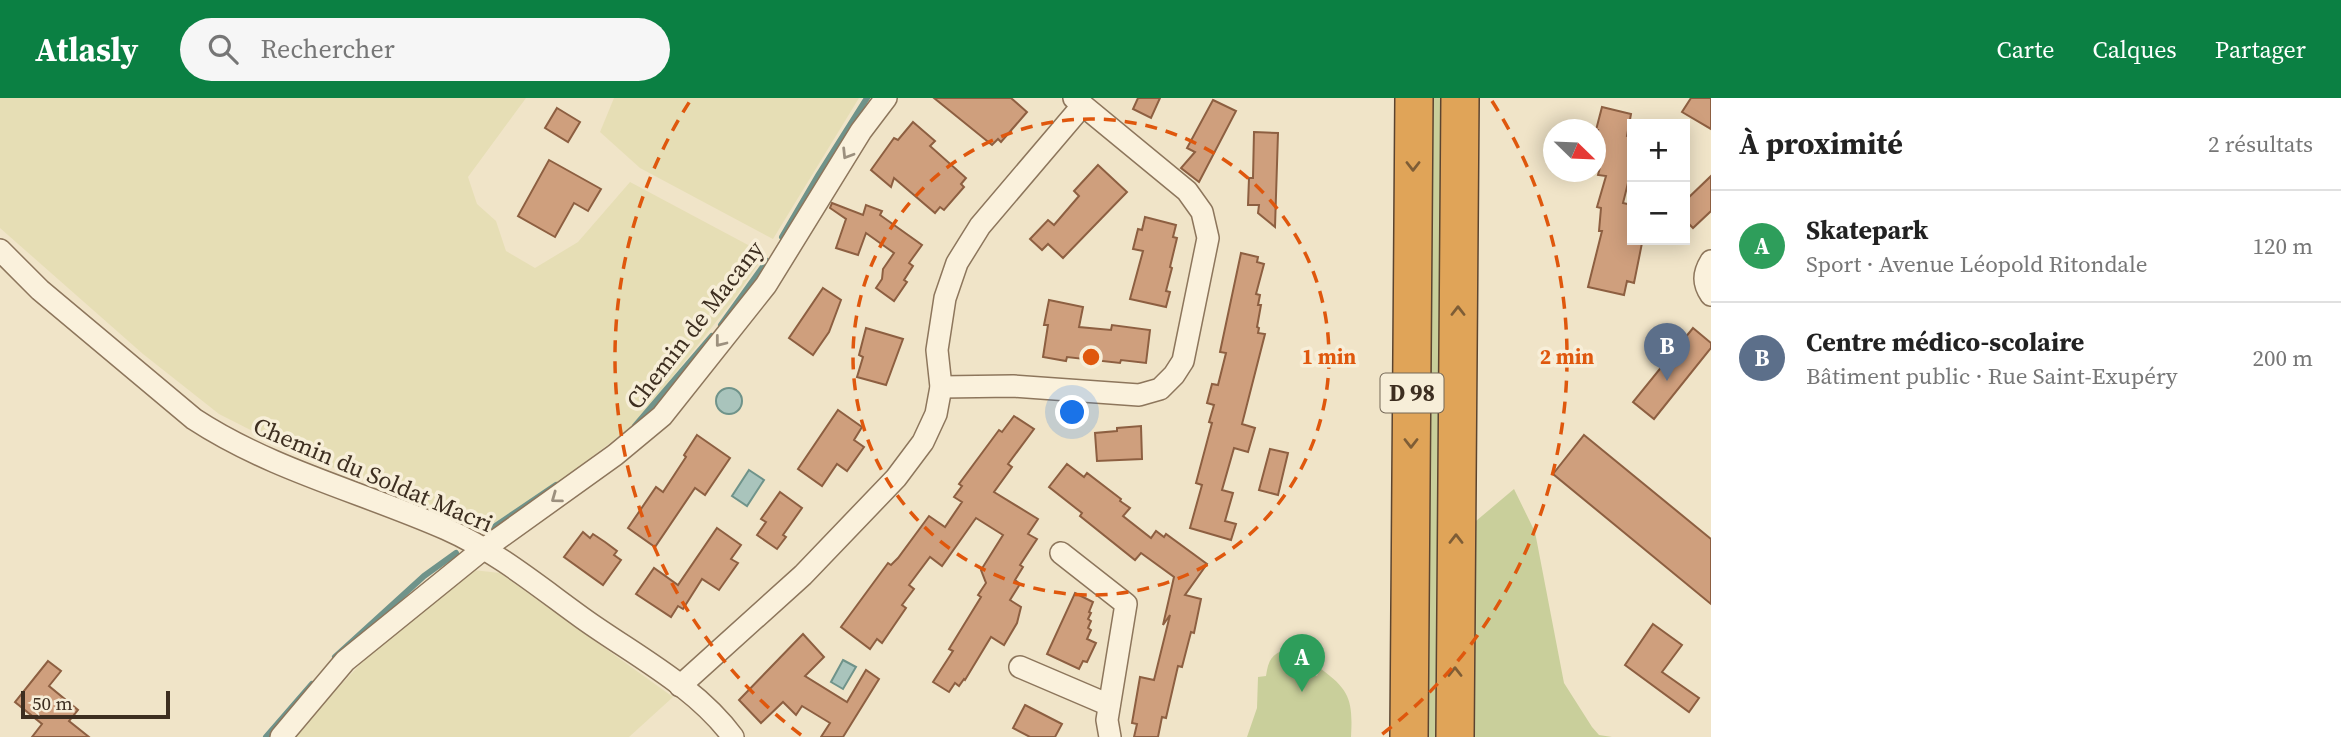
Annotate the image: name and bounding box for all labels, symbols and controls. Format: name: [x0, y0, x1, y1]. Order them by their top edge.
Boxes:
search box: [180, 18, 670, 81]
text: Atlasly: [35, 27, 138, 72]
icon: search: [204, 30, 242, 68]
text: Rechercher: [260, 31, 395, 67]
text: Carte: [1997, 33, 2055, 66]
text: Calques: [2093, 33, 2177, 66]
text: Partager: [2215, 33, 2306, 66]
north arrow: [1543, 119, 1606, 182]
map controls: [1627, 119, 1690, 245]
button: +: [1627, 119, 1690, 182]
text: À proximité: [1739, 123, 1903, 164]
text: 2 résultats: [2208, 128, 2313, 160]
one-way arrow: [842, 146, 855, 159]
one-way arrow: [1405, 161, 1421, 172]
button: −: [1627, 182, 1690, 245]
text: Skatepark: [1806, 212, 1928, 248]
text: A: [1754, 230, 1770, 262]
text: 120 m: [2252, 230, 2313, 262]
street label: Chemin de Macany: [618, 233, 771, 416]
text: Sport · Avenue Léopold Ritondale: [1806, 248, 2148, 280]
one-way arrow: [1450, 305, 1466, 316]
pin: B: [1644, 323, 1690, 381]
text: Centre médico-scolaire: [1806, 324, 2084, 360]
one-way arrow: [716, 335, 729, 347]
text: 1 min: [1302, 342, 1356, 371]
text: 2 min: [1540, 342, 1594, 371]
text: B: [1755, 342, 1769, 374]
text: 200 m: [2252, 342, 2313, 374]
centre of rings: [1079, 345, 1103, 369]
text: Bâtiment public · Rue Saint-Exupéry: [1806, 360, 2178, 392]
road number: D 98: [1380, 374, 1444, 412]
your location: [1055, 395, 1089, 429]
street label: Chemin du Soldat Macri: [248, 409, 498, 540]
one-way arrow: [1403, 438, 1419, 448]
one-way arrow: [551, 490, 564, 502]
one-way arrow: [1448, 533, 1464, 543]
pin: A: [1279, 634, 1325, 692]
one-way arrow: [1447, 666, 1463, 677]
scale bar: [21, 688, 170, 720]
text: 50 m: [32, 690, 73, 716]

